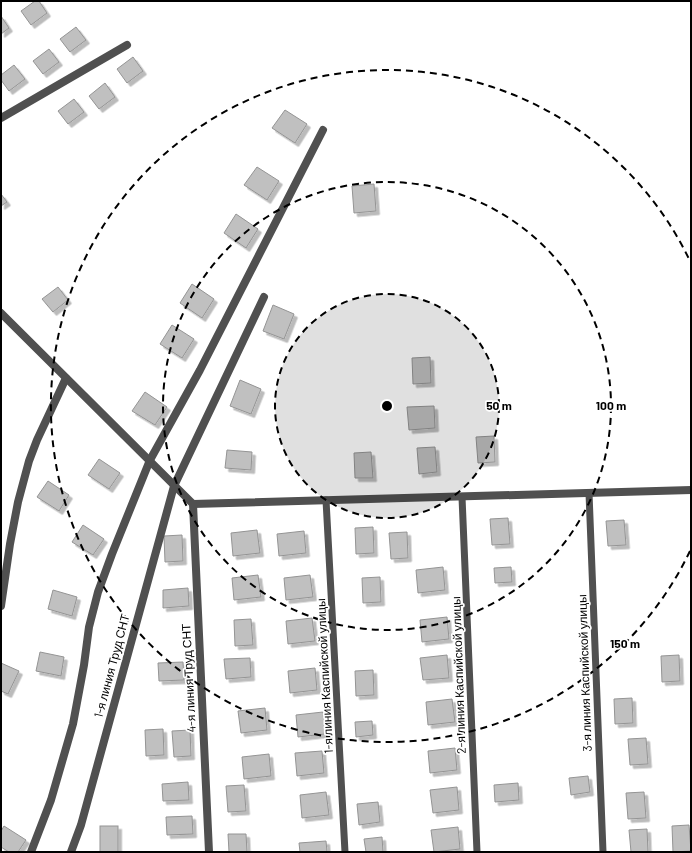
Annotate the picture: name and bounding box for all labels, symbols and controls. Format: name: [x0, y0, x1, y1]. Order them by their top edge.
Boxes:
text: 50 m: [486, 398, 512, 412]
text: 100 m: [596, 398, 626, 412]
centre of rings: [380, 399, 394, 413]
street label: 3-я линия Каспийской улицы: [574, 594, 595, 752]
street label: 2-я линия Каспийской улицы: [448, 596, 469, 754]
street label: 1-я линия Каспийской улицы: [313, 598, 336, 754]
street label: 1-я линия Труд СНТ: [90, 612, 133, 719]
street label: 4-я линия Труд СНТ: [178, 623, 199, 733]
text: 150 m: [610, 636, 640, 650]

